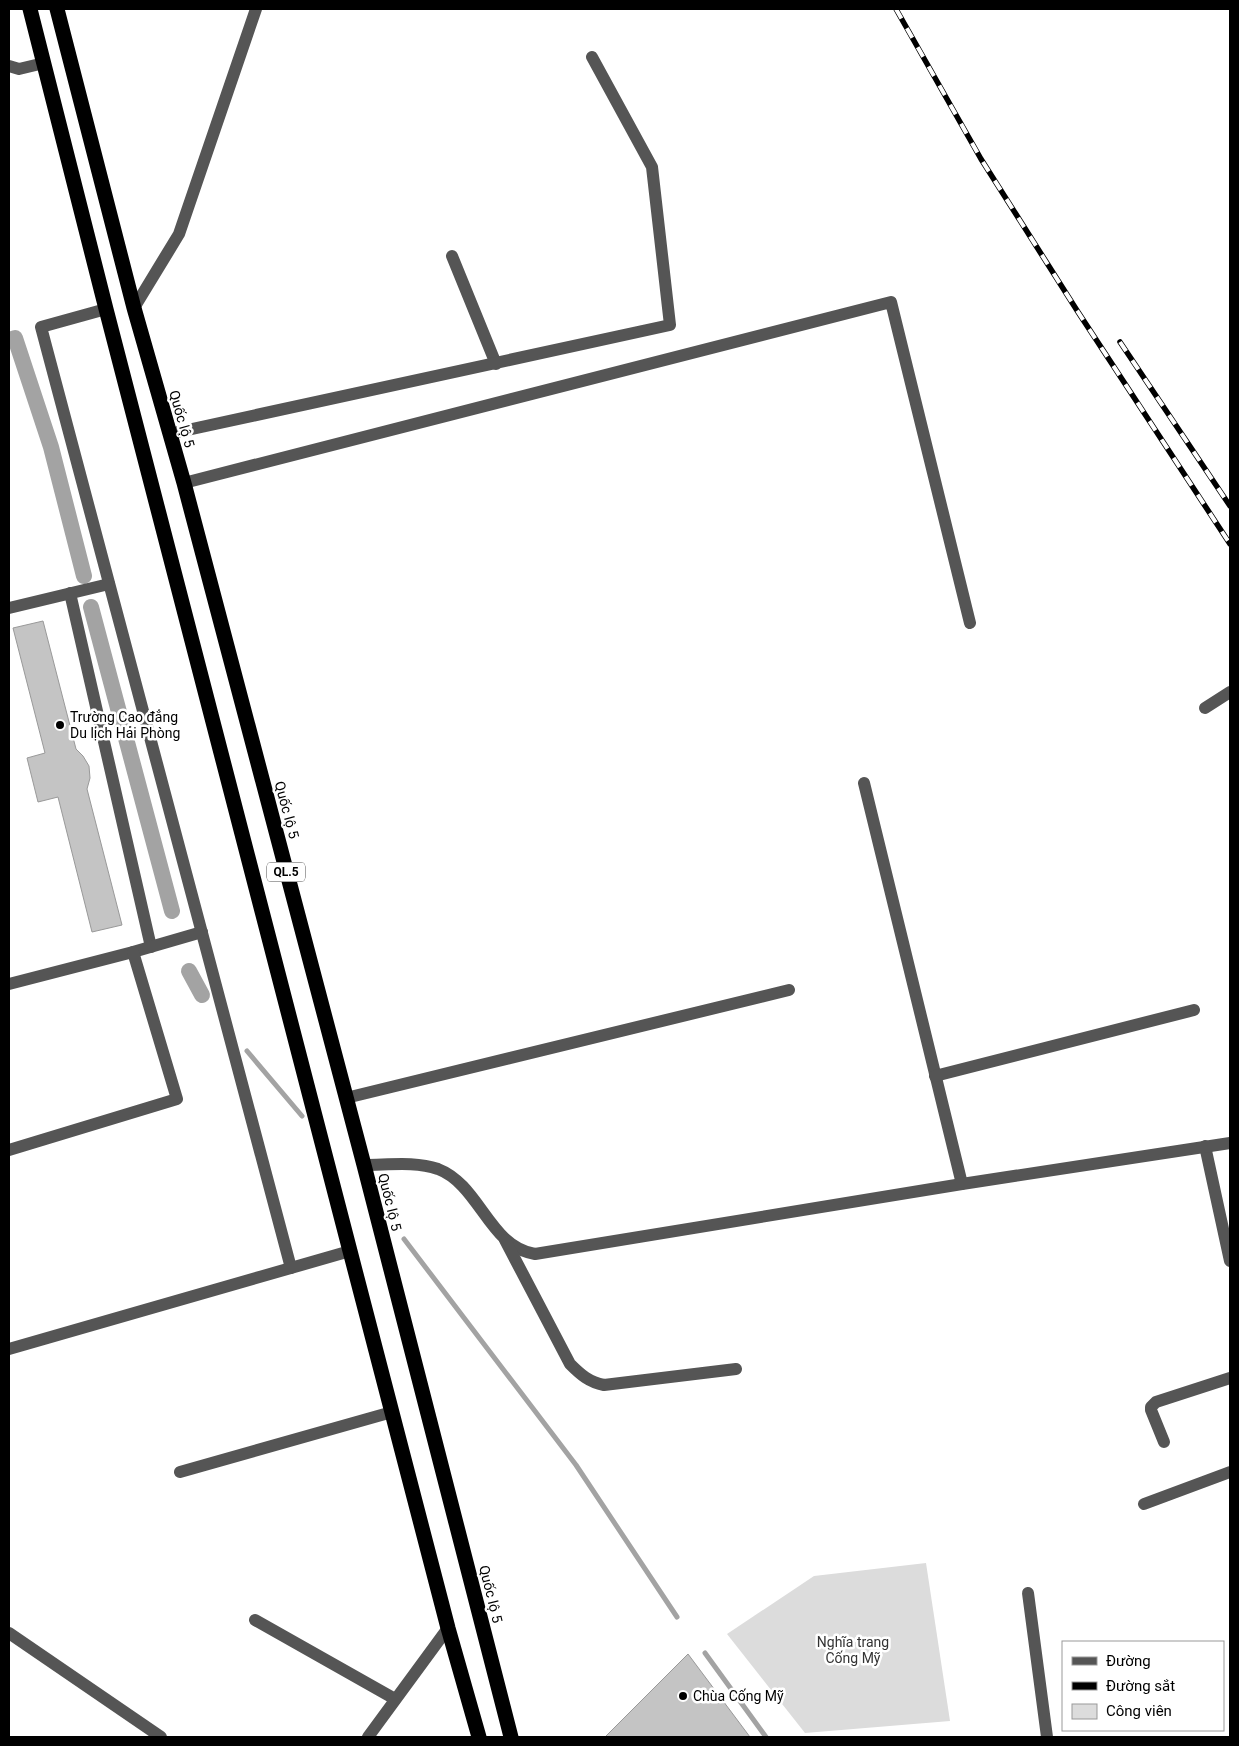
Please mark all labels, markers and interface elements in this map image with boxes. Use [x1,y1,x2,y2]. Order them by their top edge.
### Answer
street label: Quốc lộ 5 [166,388,198,450]
place label: Trường Cao đẳng Du lịch Hải Phòng [70,709,180,741]
marker: Trường Cao đẳng Du lịch Hải Phòng [54,719,66,731]
street label: Quốc lộ 5 [272,779,302,841]
road number: QL.5 [267,862,305,882]
street label: Quốc lộ 5 [375,1172,405,1233]
street label: Quốc lộ 5 [476,1564,506,1625]
park label: Nghĩa trang Cống Mỹ [817,1634,889,1666]
legend [1062,1641,1224,1731]
text: Đường [1106,1652,1151,1670]
text: Đường sắt [1106,1677,1175,1695]
place label: Chùa Cống Mỹ [693,1688,784,1704]
marker: Chùa Cống Mỹ [677,1690,689,1702]
text: Công viên [1106,1702,1172,1720]

